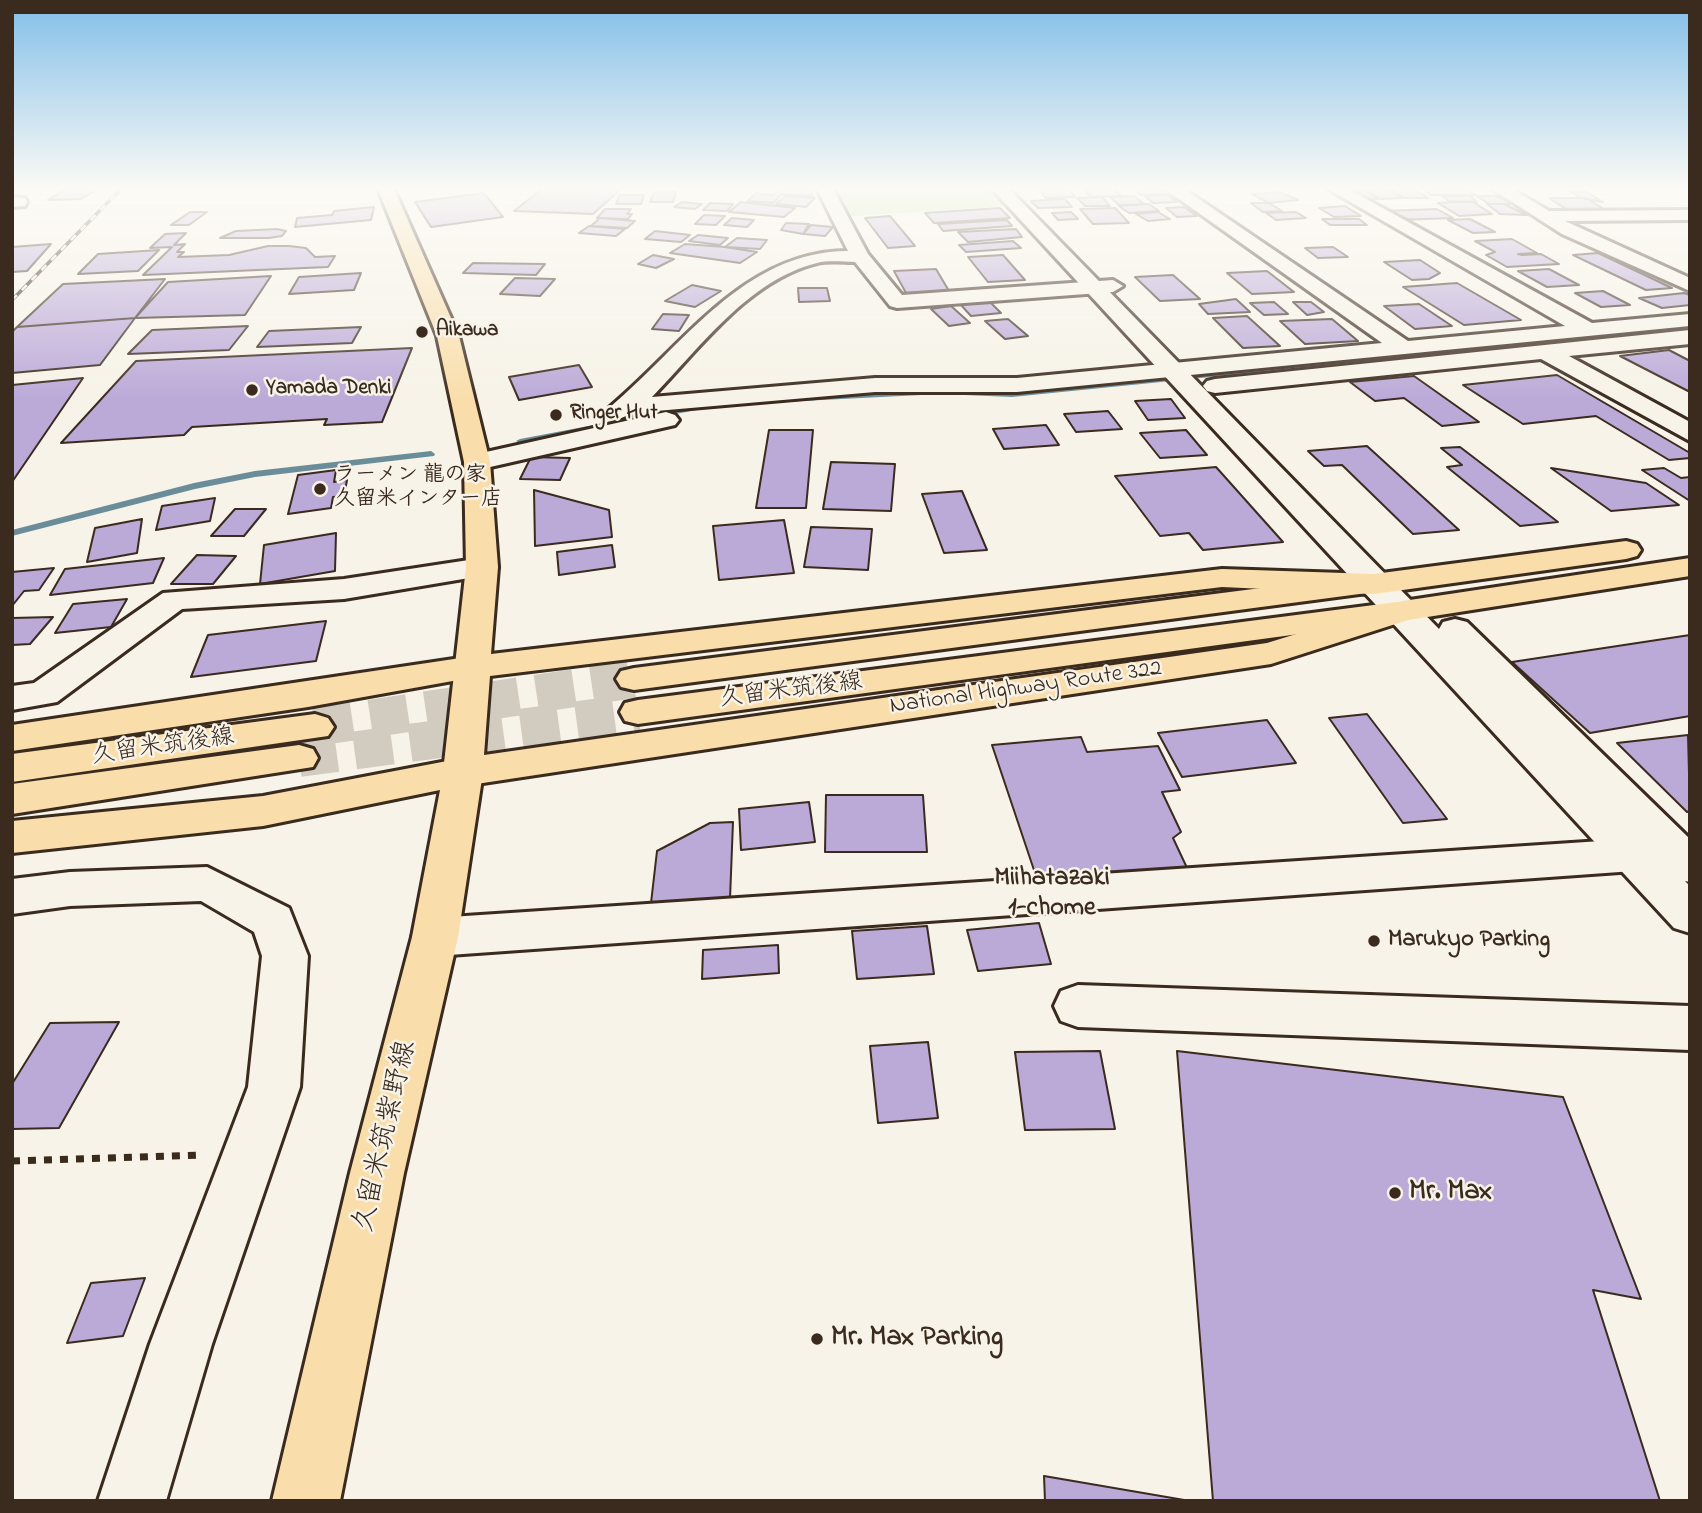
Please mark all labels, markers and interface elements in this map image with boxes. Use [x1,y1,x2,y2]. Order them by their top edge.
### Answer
place label: Aikawa [436,319,498,345]
marker: Aikawa [414,324,430,340]
place label: Yamada Denki [266,377,391,403]
marker: Yamada Denki [244,382,260,398]
place label: Ringer Hut [570,402,658,428]
marker: Ringer Hut [548,407,564,423]
place label: ラーメン 龍の家 久留米インター店 [334,464,502,514]
marker: ラーメン 龍の家 久留米インター店 [312,481,328,497]
street label: National Highway Route 322 [888,656,1164,722]
street label: 久留米筑後線 [718,669,864,715]
street label: 久留米筑後線 [90,724,236,772]
district label: Miihatazaki 1-chome [994,864,1110,926]
place label: Marukyo Parking [1388,927,1550,955]
marker: Marukyo Parking [1366,933,1382,949]
street label: 久留米筑紫野線 [349,1038,425,1236]
place label: Mr. Max [1409,1176,1492,1210]
marker: Mr. Max [1387,1185,1403,1201]
place label: Mr. Max Parking [831,1322,1003,1356]
marker: Mr. Max Parking [809,1331,825,1347]

